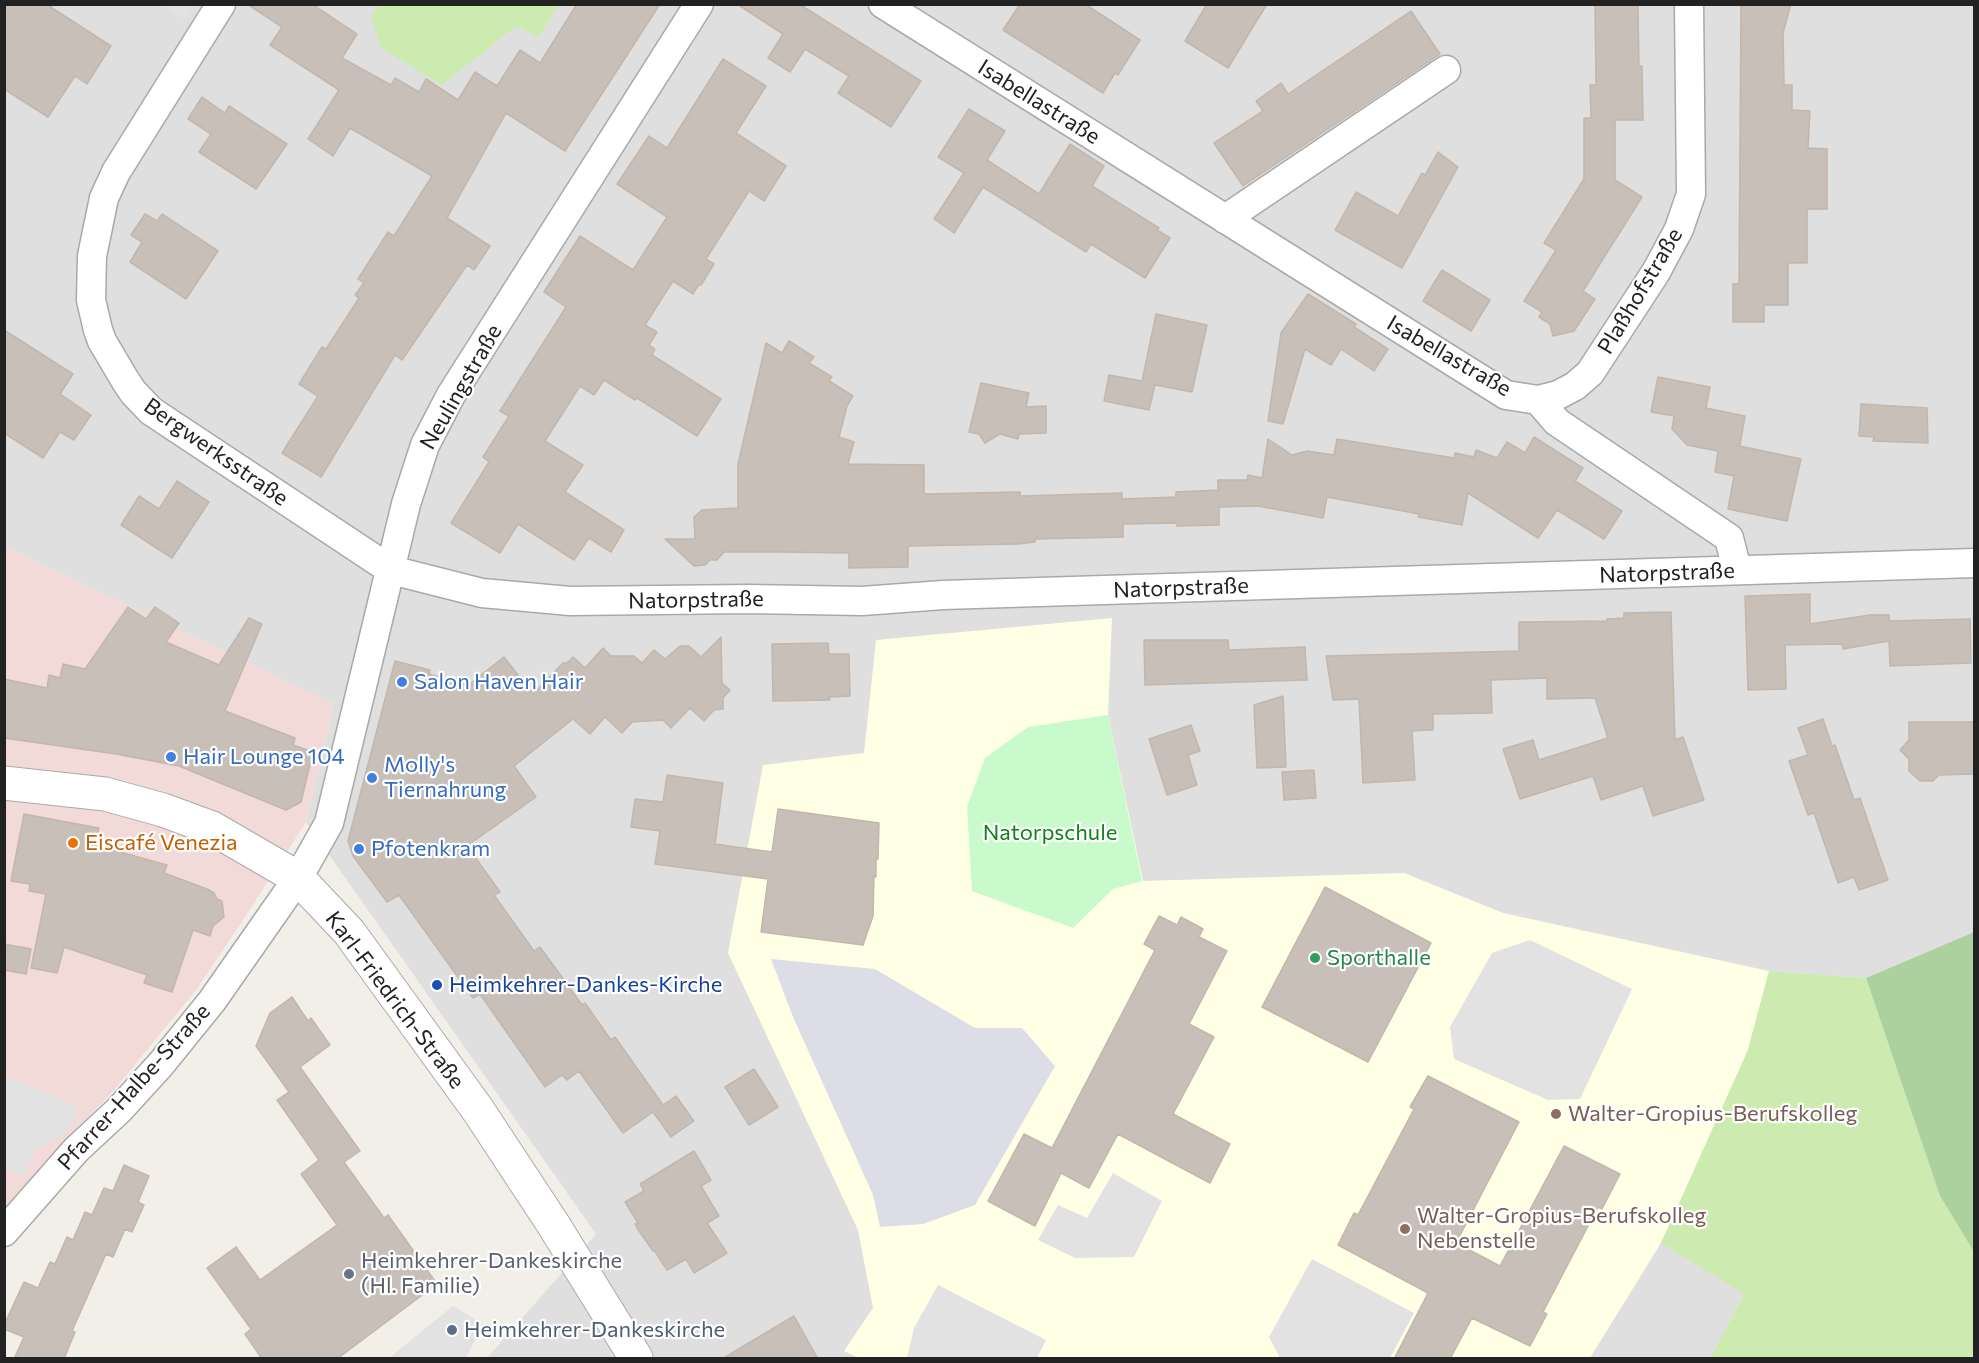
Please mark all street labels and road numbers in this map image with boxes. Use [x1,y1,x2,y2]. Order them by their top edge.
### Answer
street label: Isabellastraße [973,54,1105,150]
street label: Plaßhofstraße [1592,223,1688,359]
street label: Isabellastraße [1382,310,1516,402]
street label: Neulingstraße [415,320,507,454]
street label: Bergwerksstraße [139,392,293,512]
street label: Natorpstraße [1599,557,1735,589]
street label: Natorpstraße [1113,572,1249,604]
street label: Natorpstraße [628,586,764,614]
street label: Karl-Friedrich-Straße [320,906,470,1094]
street label: Pfarrer-Halbe-Straße [52,998,216,1176]

